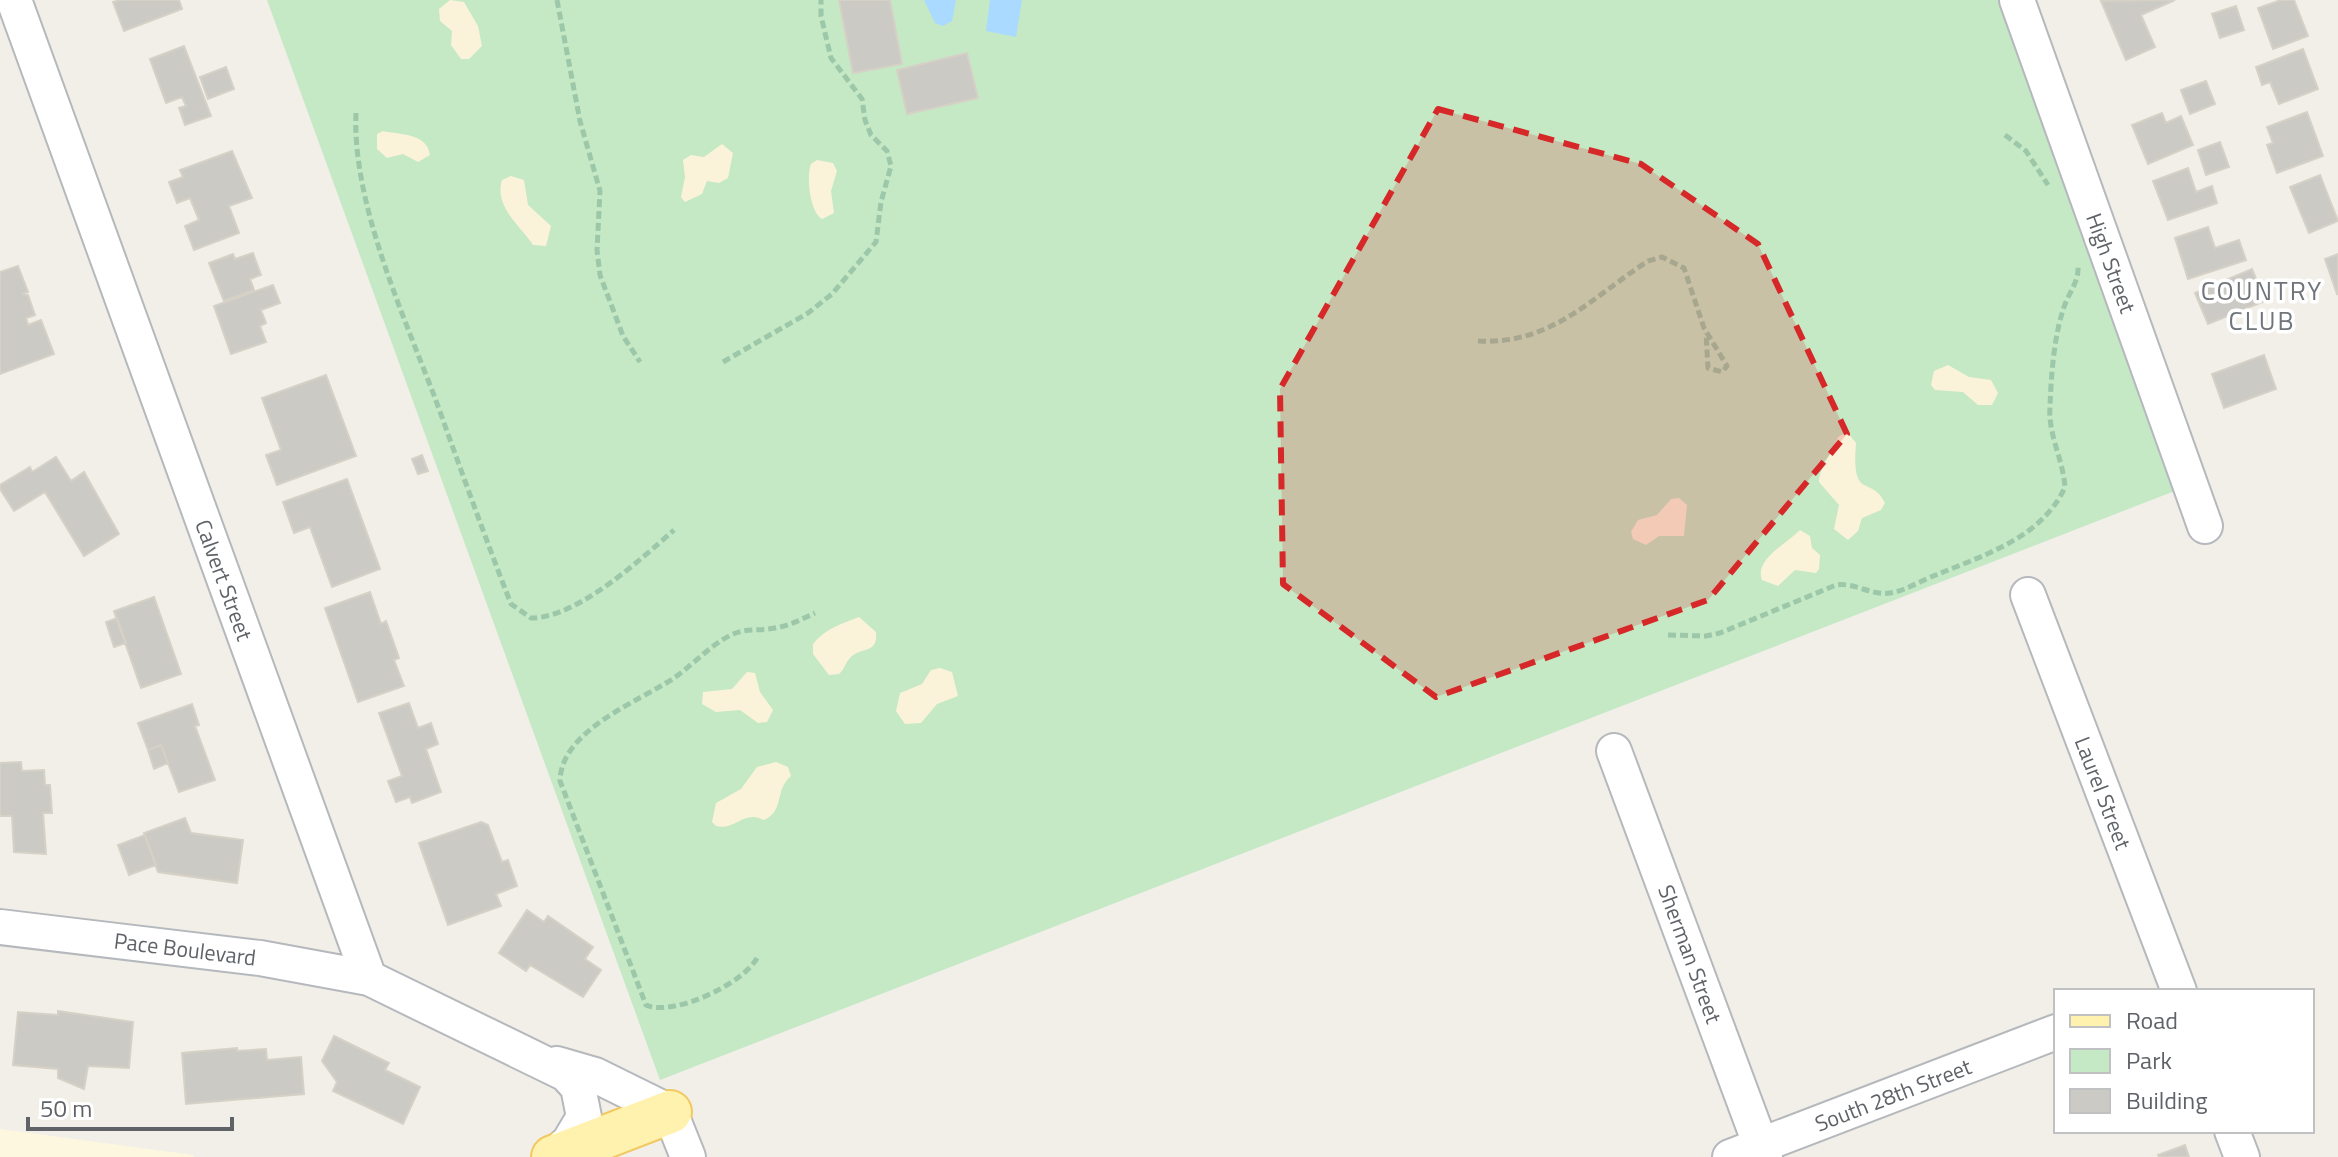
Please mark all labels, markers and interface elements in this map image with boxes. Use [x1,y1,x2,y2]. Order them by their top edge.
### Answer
street label: High Street [2077,208,2145,318]
district label: COUNTRY CLUB [2201,271,2323,340]
street label: Calvert Street [186,515,262,645]
street label: Laurel Street [2066,732,2140,855]
street label: Sherman Street [1649,880,1731,1028]
street label: Pace Boulevard [112,923,258,975]
legend [2054,989,2314,1133]
text: Road [2126,1002,2178,1038]
text: Park [2126,1042,2172,1078]
street label: South 28th Street [1810,1049,1977,1140]
scale bar [28,1081,232,1131]
text: Building [2126,1082,2208,1118]
text: 50 m [40,1090,92,1126]

